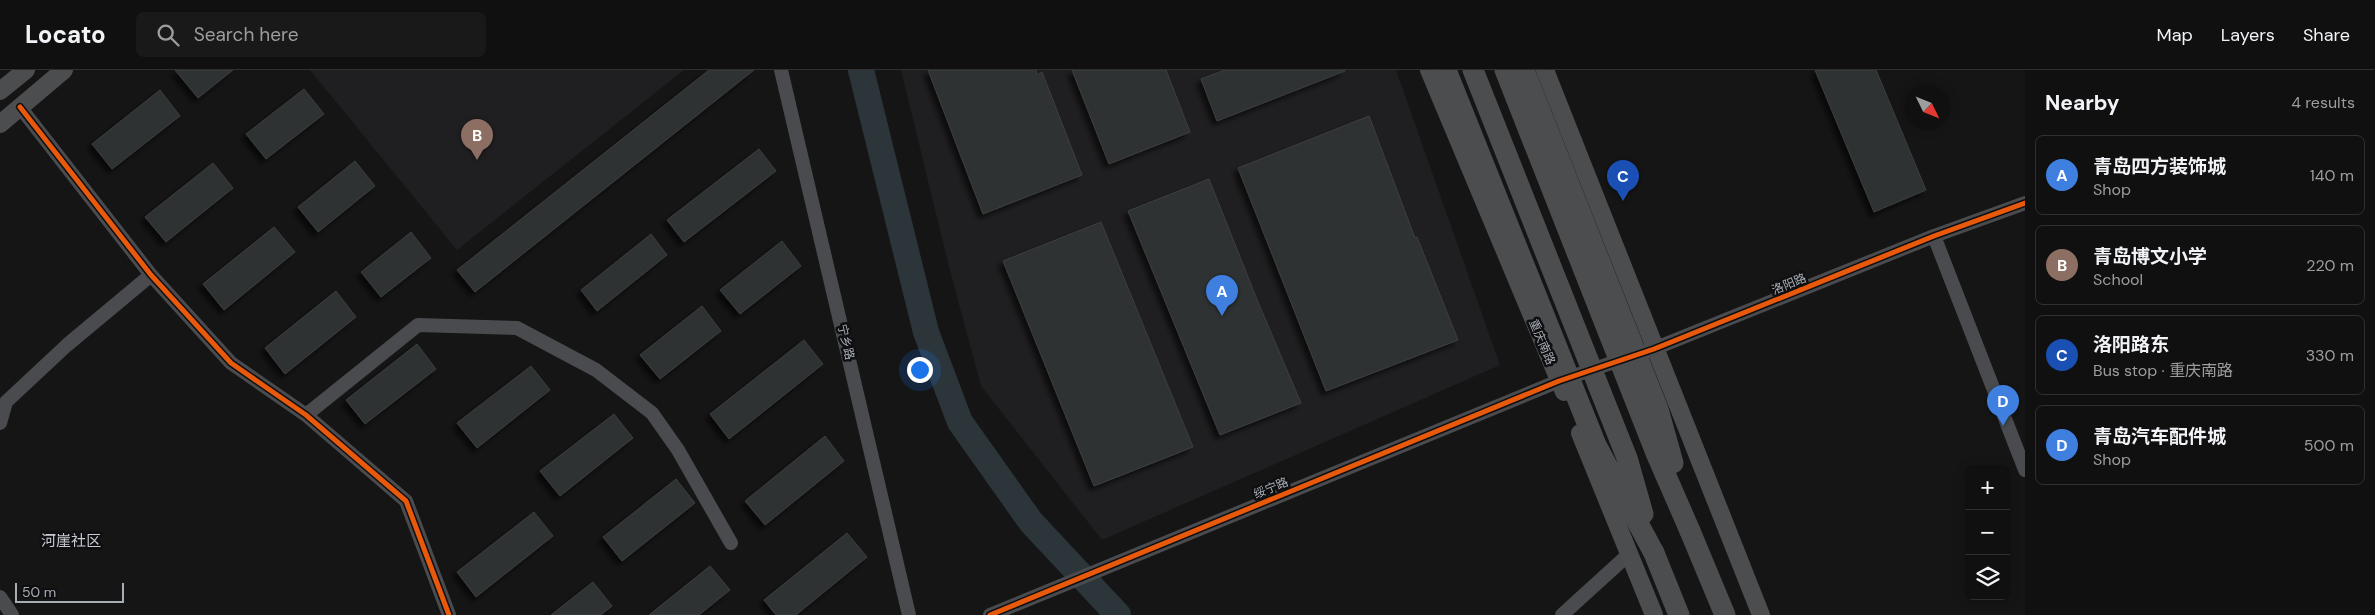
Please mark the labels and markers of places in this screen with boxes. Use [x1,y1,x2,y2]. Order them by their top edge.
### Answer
pin: B [461,119,493,160]
pin: C [1607,160,1639,201]
pin: A [1206,275,1238,316]
pin: D [1987,385,2019,426]

